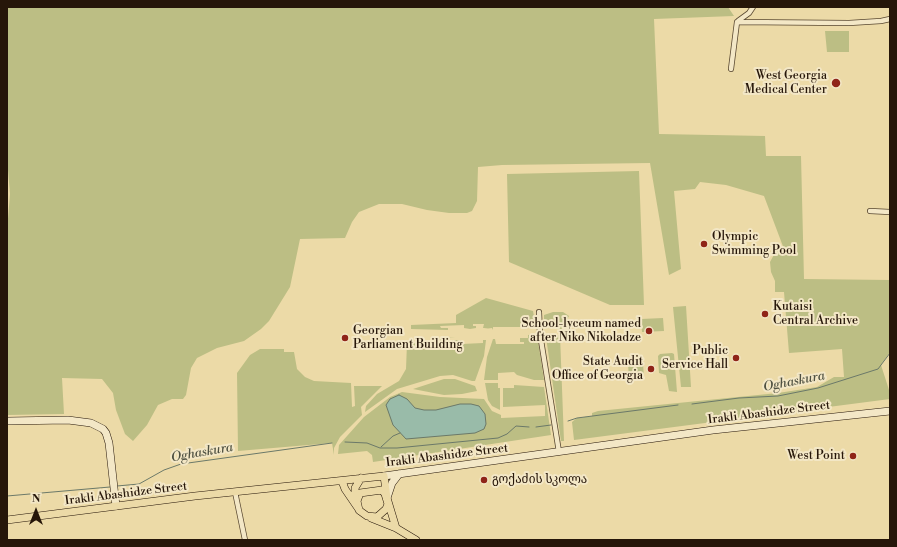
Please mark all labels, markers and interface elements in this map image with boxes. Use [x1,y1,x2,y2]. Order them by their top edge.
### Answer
place label: West Georgia Medical Center [745,69,827,97]
marker: West Georgia Medical Center [830,77,842,89]
place label: Olympic Swimming Pool [712,230,796,258]
marker: Olympic Swimming Pool [699,239,709,249]
place label: Kutaisi Central Archive [773,300,858,328]
marker: Kutaisi Central Archive [760,309,770,319]
place label: School-lyceum named after Niko Nikoladze [522,317,641,345]
place label: Georgian Parliament Building [353,324,463,352]
marker: School-lyceum named after Niko Nikoladze [644,326,654,336]
marker: Georgian Parliament Building [340,333,350,343]
place label: Public Service Hall [662,344,728,372]
marker: Public Service Hall [731,353,741,363]
place label: State Audit Office of Georgia [552,355,643,383]
marker: State Audit Office of Georgia [646,364,656,374]
water label: Oghaskura [762,368,826,396]
street label: Irakli Abashidze Street [707,398,831,428]
water label: Oghaskura [170,440,234,466]
street label: Irakli Abashidze Street [385,441,509,471]
place label: West Point [787,449,845,463]
marker: West Point [848,451,858,461]
place label: გოქაძის სკოლა [492,473,587,487]
marker: გოქაძის სკოლა [479,475,489,485]
street label: Irakli Abashidze Street [64,479,188,509]
north arrow [16,491,56,531]
text: N [32,492,40,506]

